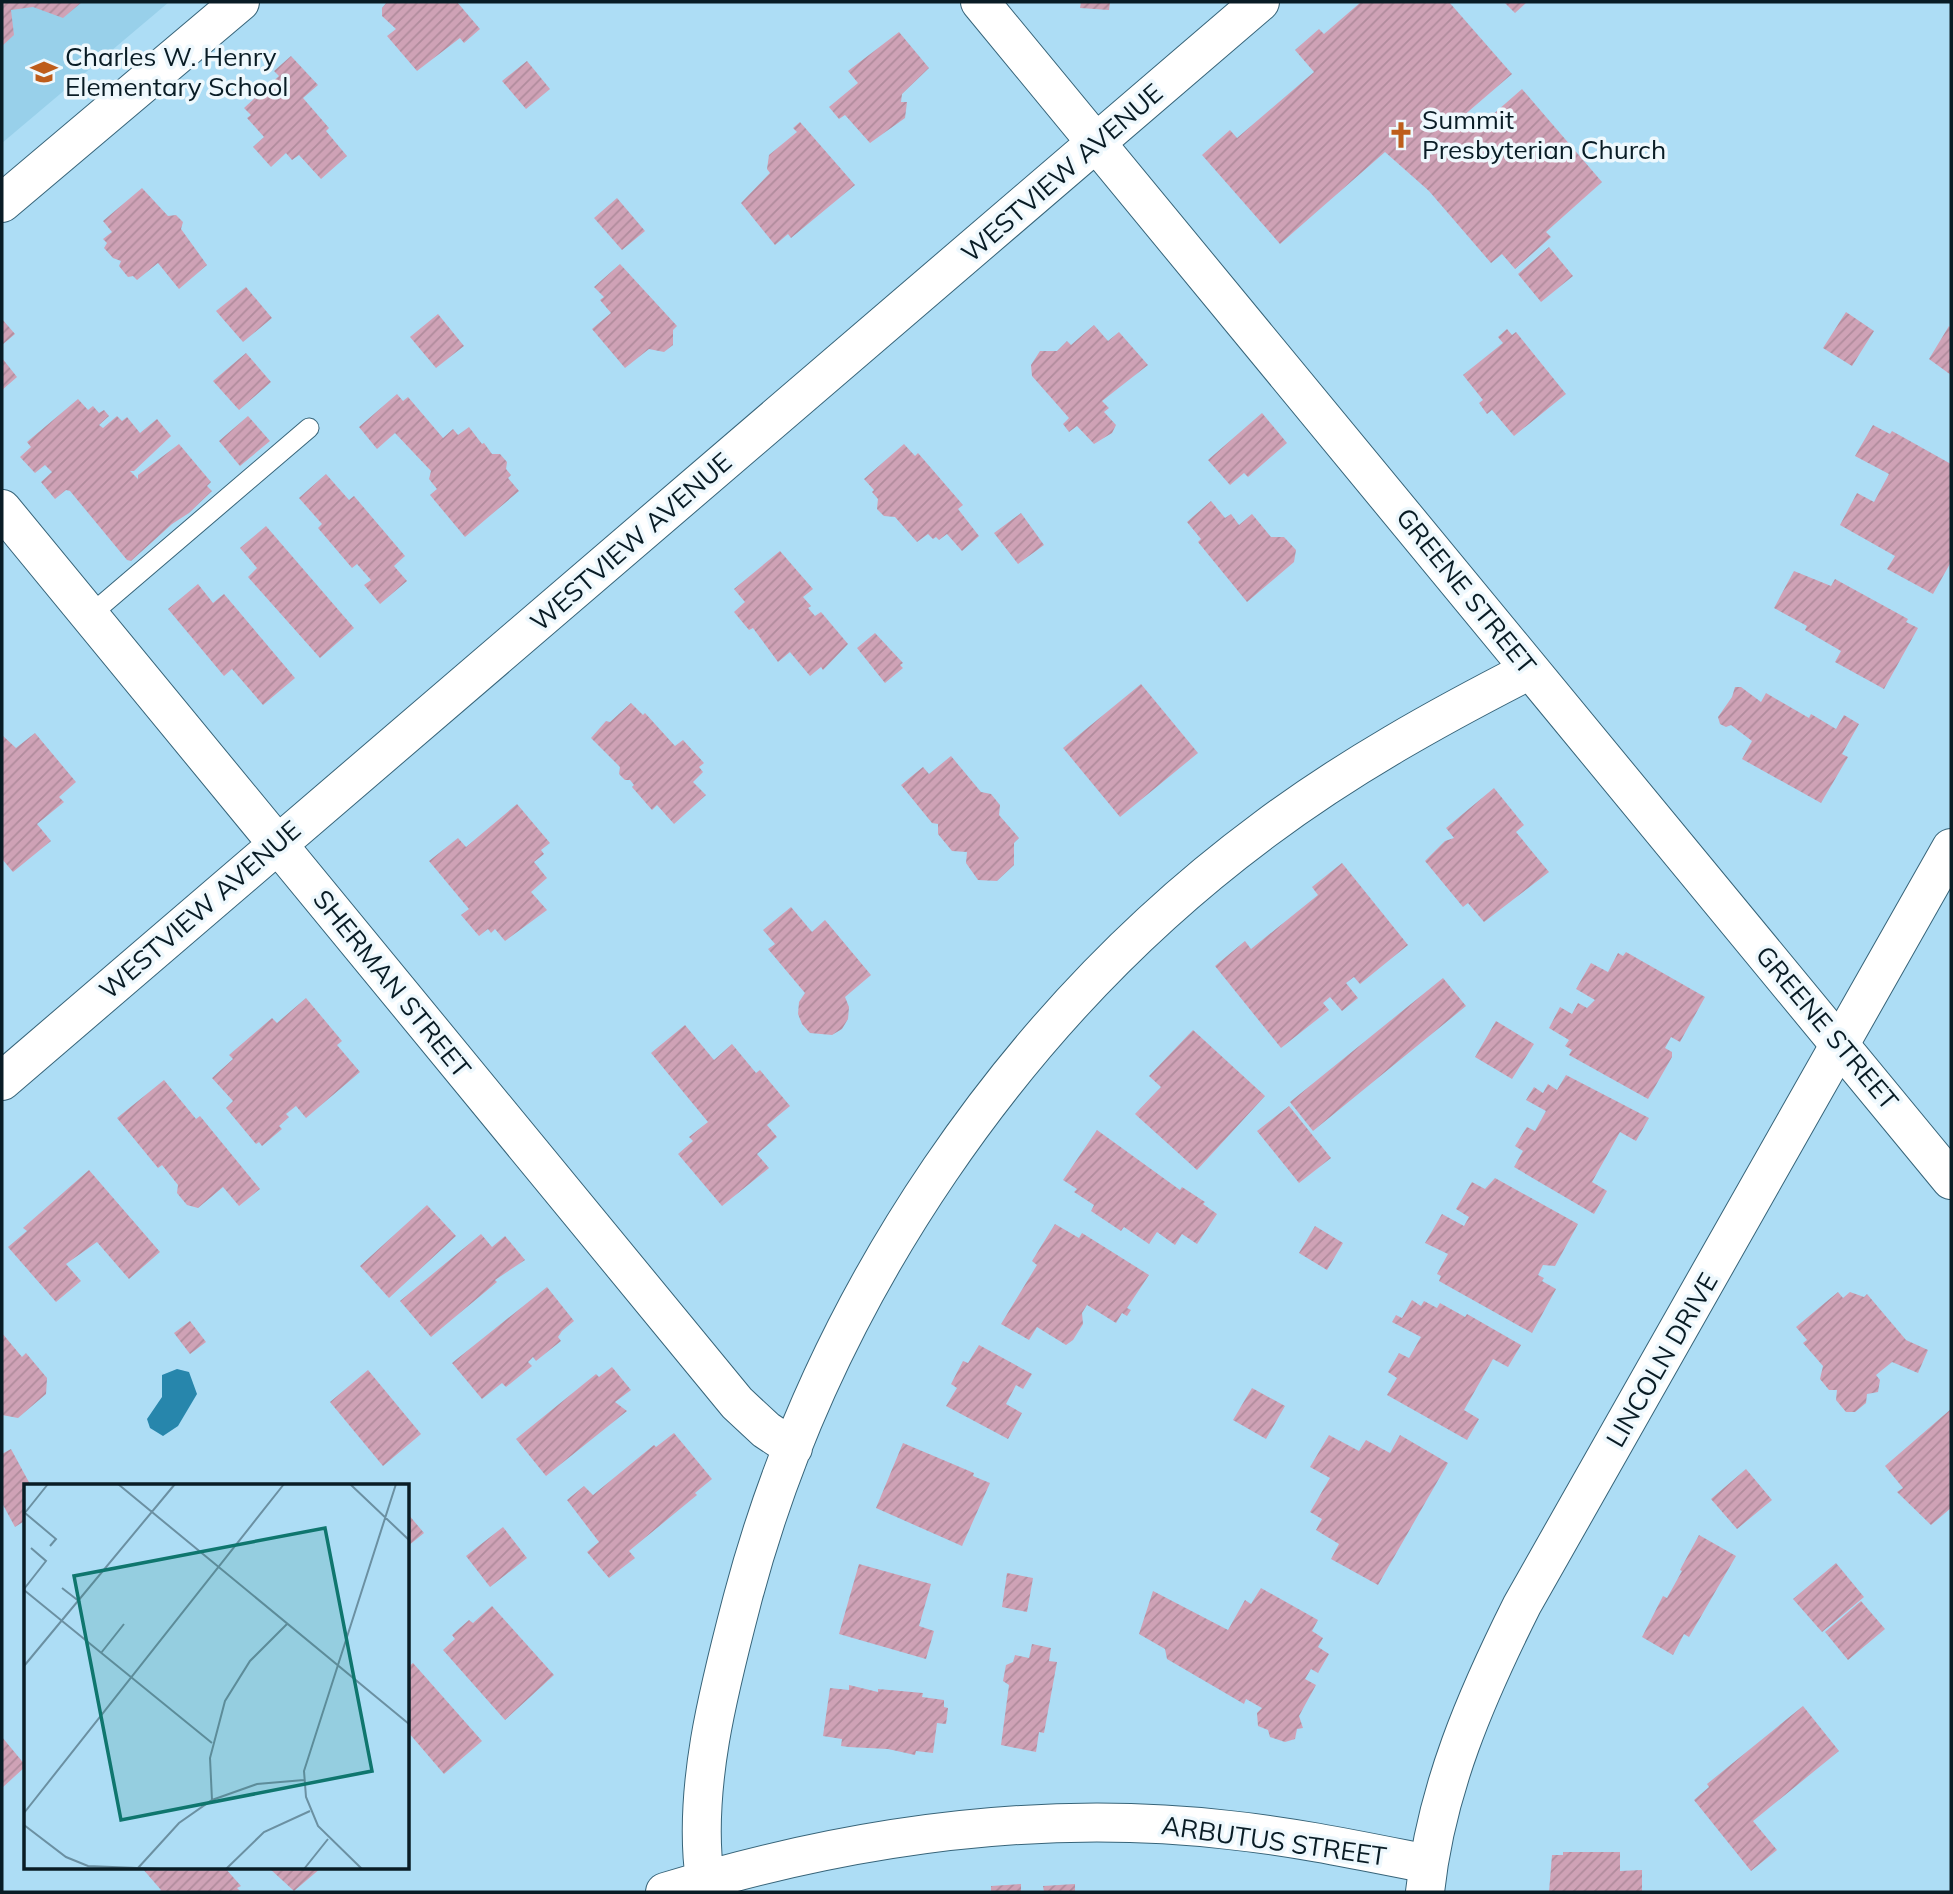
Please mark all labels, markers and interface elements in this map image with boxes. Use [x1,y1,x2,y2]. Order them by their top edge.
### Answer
place label: Charles W. Henry Elementary School [65,40,289,103]
school or university icon: Charles W. Henry Elementary School [29,57,59,87]
street label: WESTVIEW AVENUE [954,76,1169,269]
place label: Summit Presbyterian Church [1422,103,1666,166]
church icon: Summit Presbyterian Church [1386,120,1416,150]
street label: WESTVIEW AVENUE [523,445,738,638]
street label: GREENE STREET [1389,501,1544,681]
street label: WESTVIEW AVENUE [92,813,307,1006]
street label: SHERMAN STREET [306,883,479,1085]
street label: GREENE STREET [1749,939,1906,1117]
street label: LINCOLN DRIVE [1598,1267,1725,1453]
inset map [24,1484,410,1870]
street label: ARBUTUS STREET [1159,1808,1389,1873]

